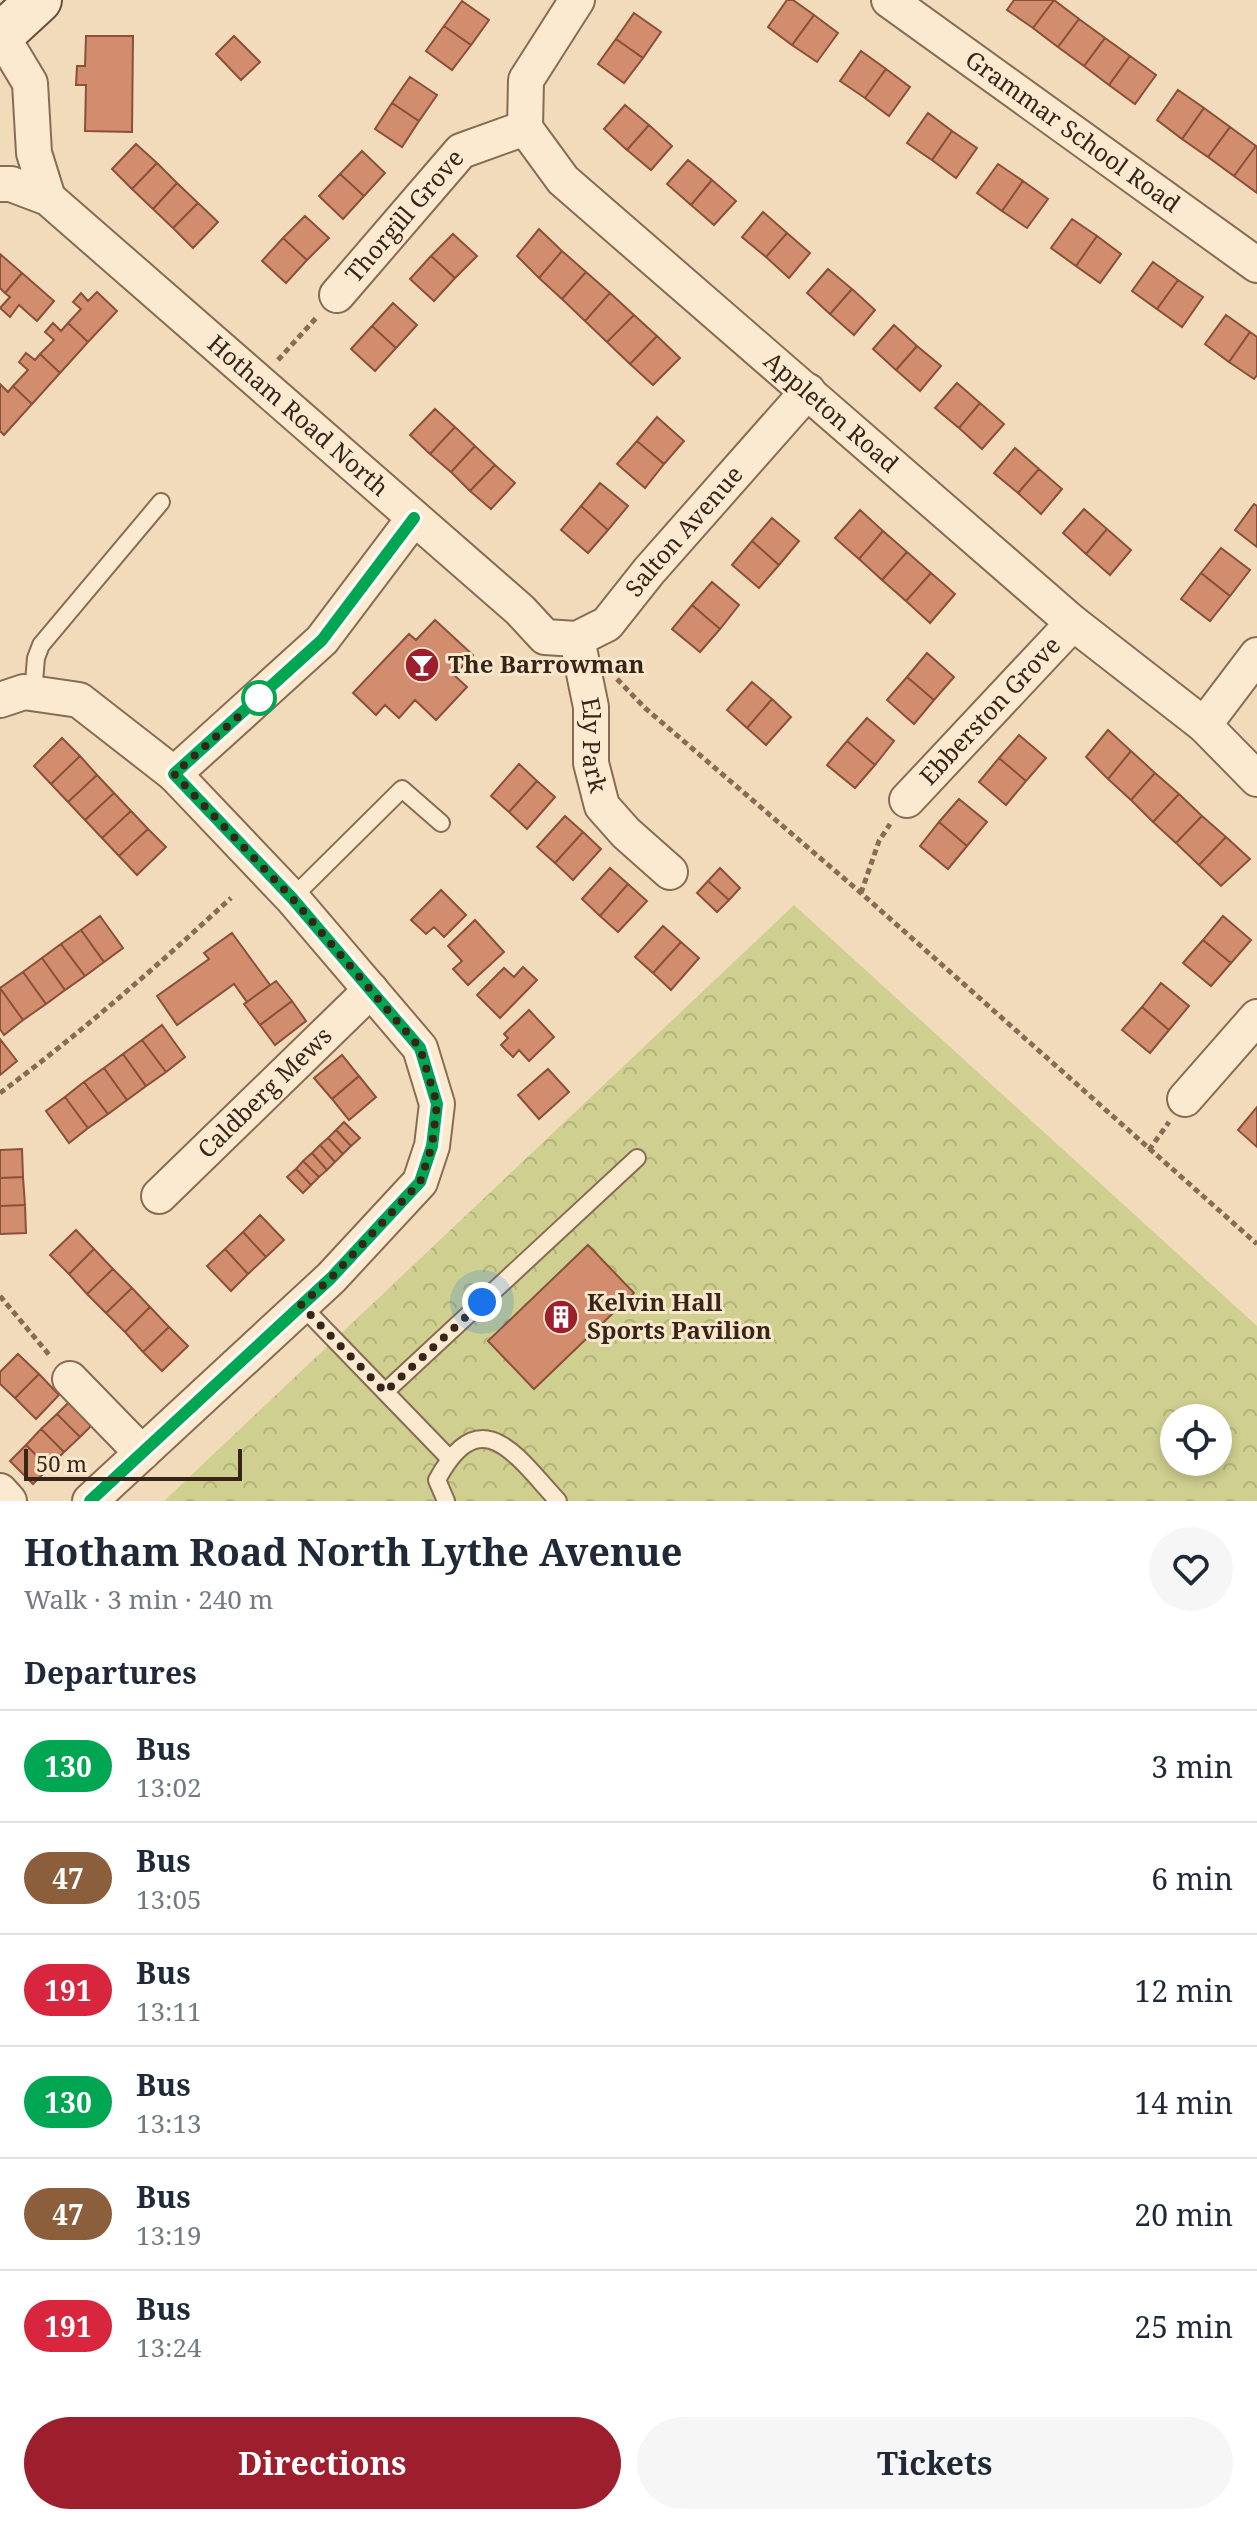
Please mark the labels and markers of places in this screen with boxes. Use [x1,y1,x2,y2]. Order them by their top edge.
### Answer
bar icon: The Barrowman [403,646,441,684]
place label: The Barrowman [448,647,645,680]
unlabelled marker [242,681,276,715]
place label: Kelvin Hall Sports Pavilion [587,1285,772,1346]
building icon: Kelvin Hall Sports Pavilion [542,1298,580,1336]

